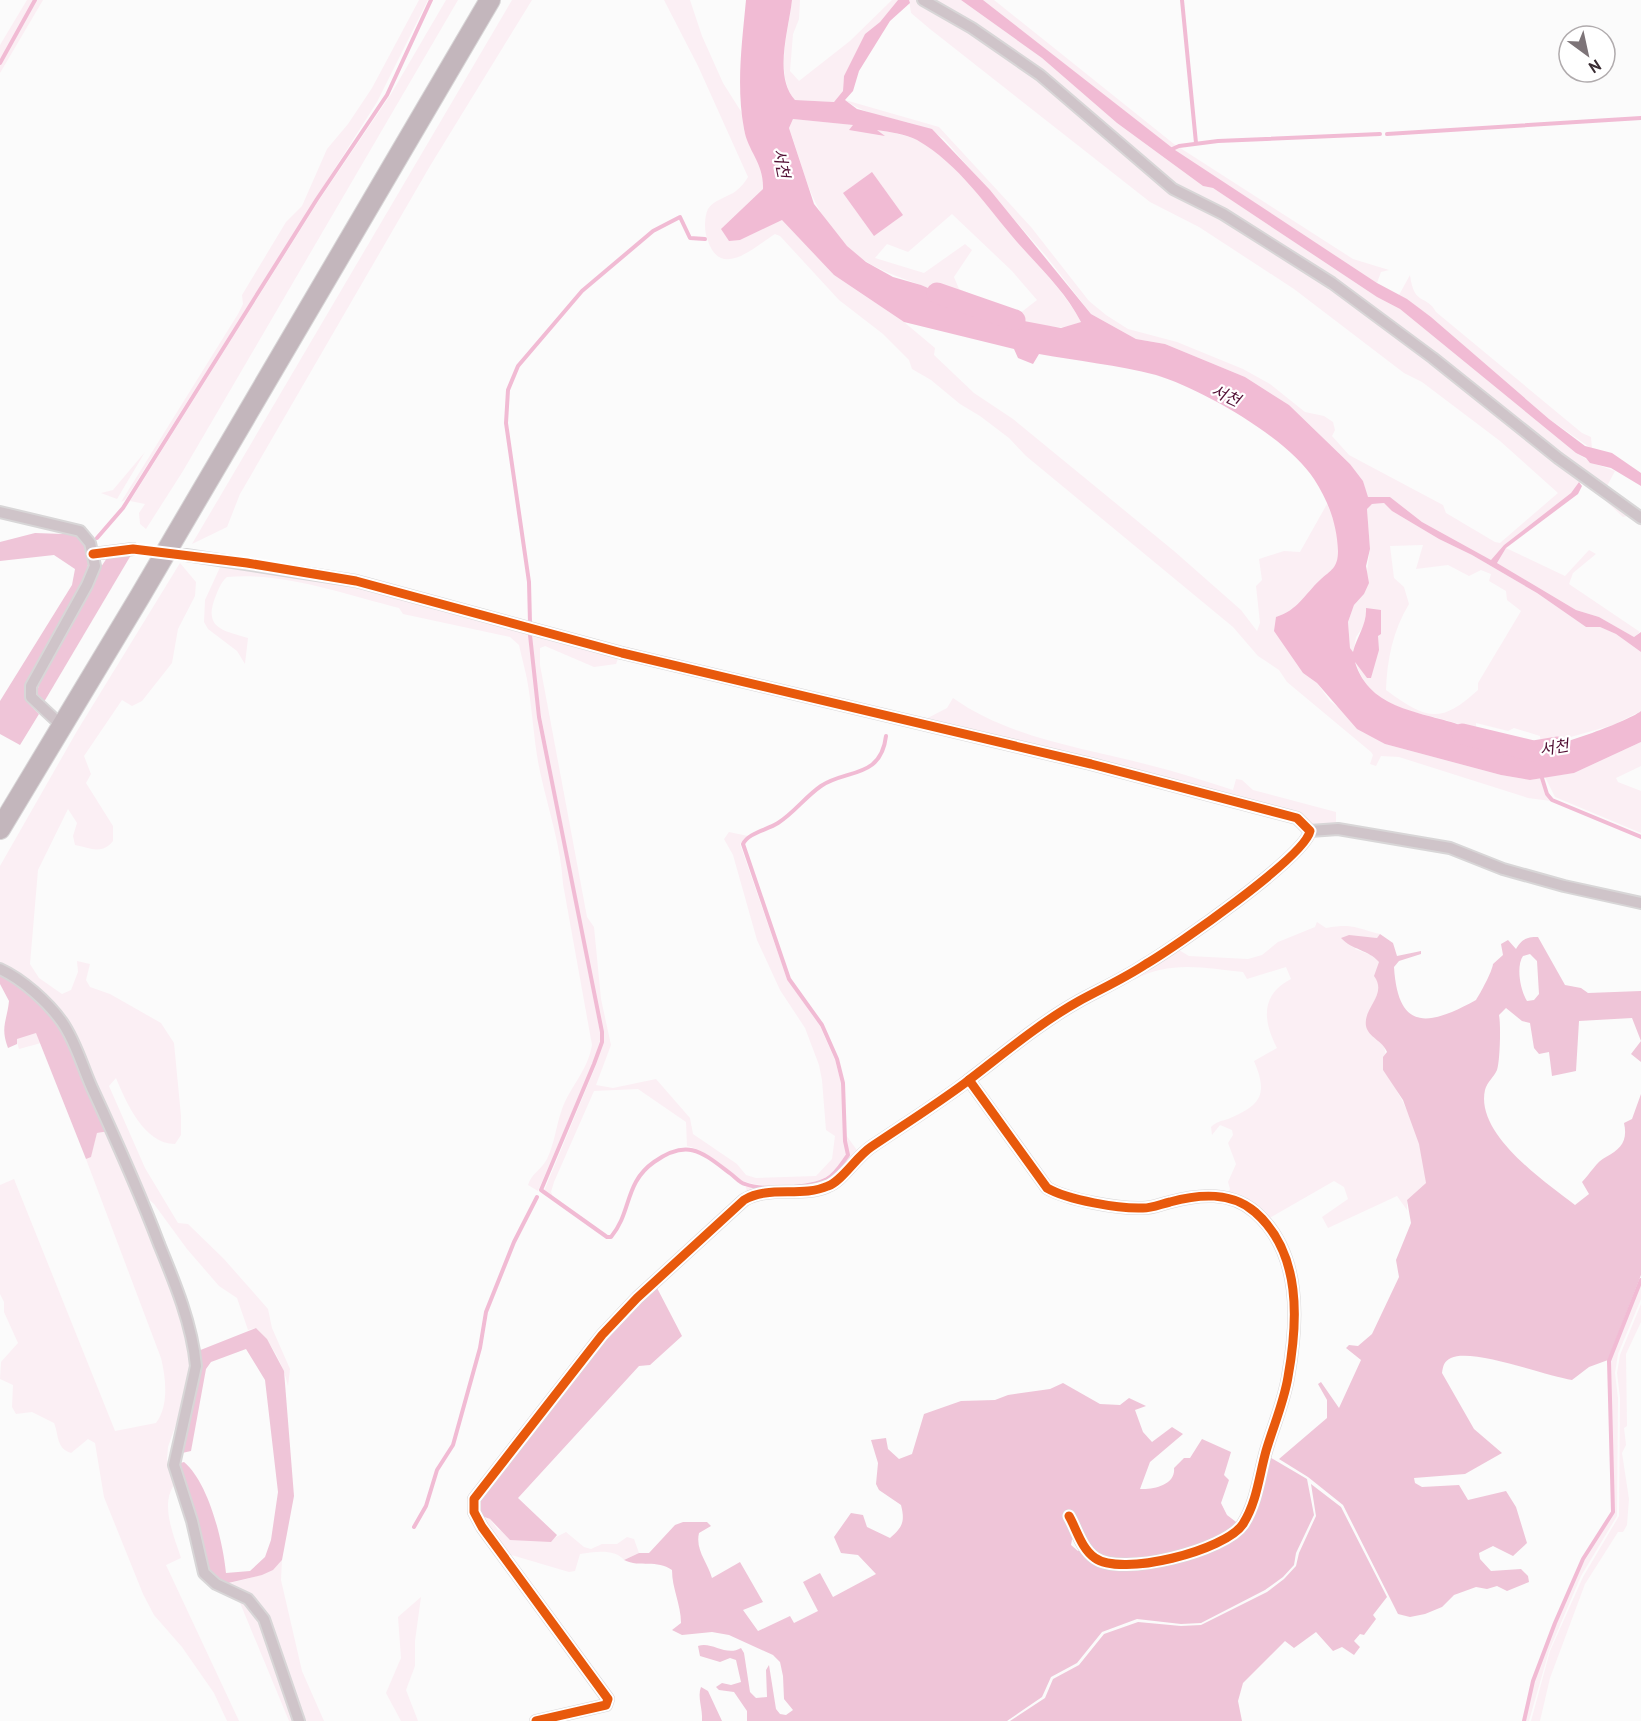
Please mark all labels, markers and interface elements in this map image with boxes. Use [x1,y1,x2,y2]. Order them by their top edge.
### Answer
north arrow [1557,24,1617,84]
text: N [1585,55,1605,78]
water label: 서천 [769,147,795,182]
water label: 서천 [1208,380,1246,411]
water label: 서천 [1538,734,1572,759]

